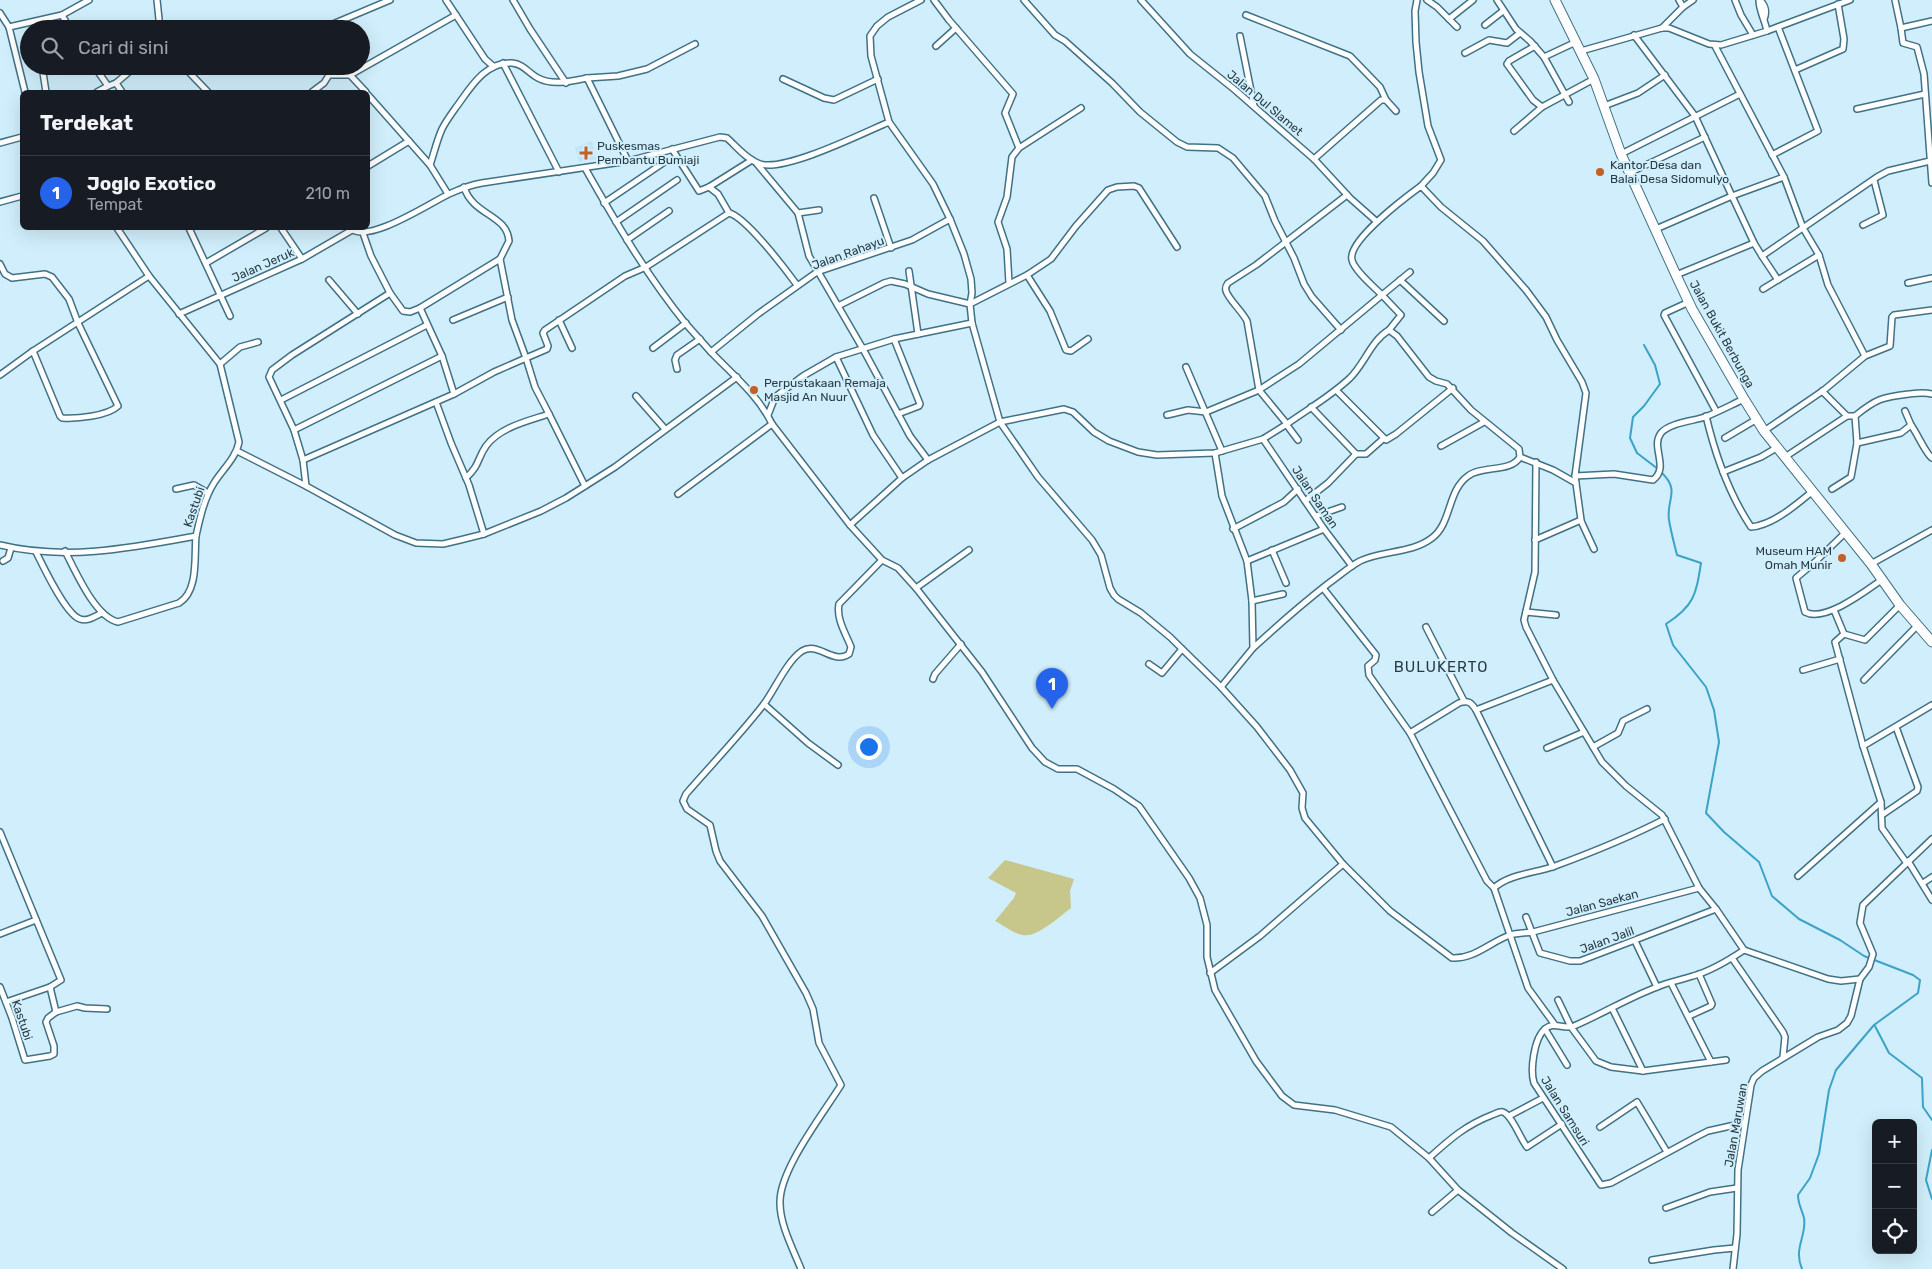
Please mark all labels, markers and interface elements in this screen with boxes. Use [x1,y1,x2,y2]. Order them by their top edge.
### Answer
search box [20,20,370,75]
icon: search [38,34,66,62]
text: Cari di sini [78,36,169,59]
street label: Jalan Dul Slamet [1224,67,1306,139]
text: Terdekat [40,110,133,135]
place label: Puskesmas Pembantu Bumiaji [597,139,699,167]
marker: Puskesmas Pembantu Bumiaji [579,146,593,160]
place label: Kantor Desa dan Balai Desa Sidomulyo [1610,158,1729,186]
marker: Kantor Desa dan Balai Desa Sidomulyo [1594,166,1606,178]
text: Joglo Exotico [87,172,216,195]
text: 1 [52,184,60,203]
text: 210 m [305,184,350,203]
text: Tempat [87,195,142,214]
street label: Jalan Rahayu [810,233,886,273]
street label: Jalan Jeruk [230,245,297,285]
street label: Jalan Bukit Berbunga [1687,278,1757,390]
place label: Perpustakaan Remaja Masjid An Nuur [764,376,886,404]
marker: Perpustakaan Remaja Masjid An Nuur [748,384,760,396]
street label: Jalan Saman [1289,463,1341,531]
street label: Kastubi [181,485,207,529]
place label: Museum HAM Omah Munir [1755,544,1832,572]
marker: Museum HAM Omah Munir [1836,552,1848,564]
district label: BULUKERTO [1394,658,1488,676]
pin: 1 [1036,668,1068,709]
your location [856,734,882,760]
street label: Jalan Saekan [1564,887,1640,919]
street label: Jalan Jalil [1578,924,1636,956]
street label: Kastubi [9,998,35,1042]
street label: Jalan Samsuri [1538,1074,1592,1149]
street label: Jalan Maruwan [1722,1082,1750,1168]
map controls [1872,1119,1917,1254]
button: + [1872,1119,1917,1164]
button: − [1872,1164,1917,1209]
button: locate [1872,1209,1917,1254]

